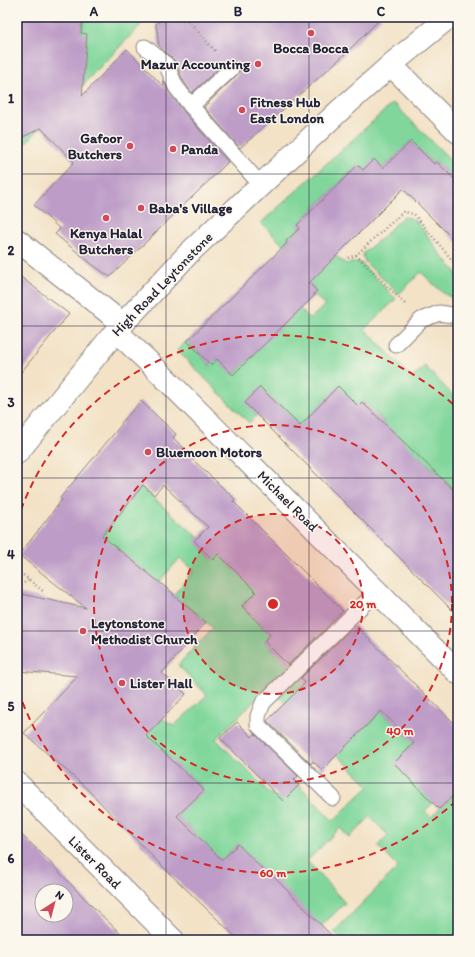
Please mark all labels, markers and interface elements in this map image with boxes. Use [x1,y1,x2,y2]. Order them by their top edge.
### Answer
text: A [89,4,99,19]
text: B [234,4,243,19]
text: C [377,4,386,19]
marker: Bocca Bocca [306,28,316,38]
place label: Bocca Bocca [273,40,349,57]
place label: Mazur Accounting [141,56,251,73]
marker: Mazur Accounting [253,59,263,69]
text: 1 [8,91,14,106]
place label: Fitness Hub East London [250,94,325,127]
marker: Fitness Hub East London [237,105,247,115]
place label: Gafoor Butchers [68,130,123,163]
marker: Gafoor Butchers [125,141,135,151]
place label: Panda [181,141,218,158]
marker: Panda [168,144,178,154]
place label: Baba's Village [149,200,233,217]
marker: Baba's Village [136,203,146,213]
marker: Kenya Halal Butchers [101,213,111,223]
place label: Kenya Halal Butchers [70,225,143,258]
street label: High Road Leytonstone [108,228,217,340]
text: 2 [8,243,15,258]
text: 3 [7,395,15,410]
place label: Bluemoon Motors [156,444,262,461]
marker: Bluemoon Motors [143,447,153,457]
street label: Michael Road [254,467,322,536]
text: 4 [7,547,15,562]
centre of rings [266,597,280,611]
text: 20 m [350,597,377,611]
place label: Leytonstone Methodist Church [91,615,198,648]
marker: Leytonstone Methodist Church [78,626,88,636]
place label: Lister Hall [130,675,193,692]
marker: Lister Hall [117,678,127,688]
text: 5 [8,699,15,714]
text: 40 m [386,724,415,738]
street label: Lister Road [65,832,125,893]
text: 6 [8,851,15,866]
text: 60 m [260,866,287,880]
north arrow [34,883,74,923]
text: N [53,888,66,903]

